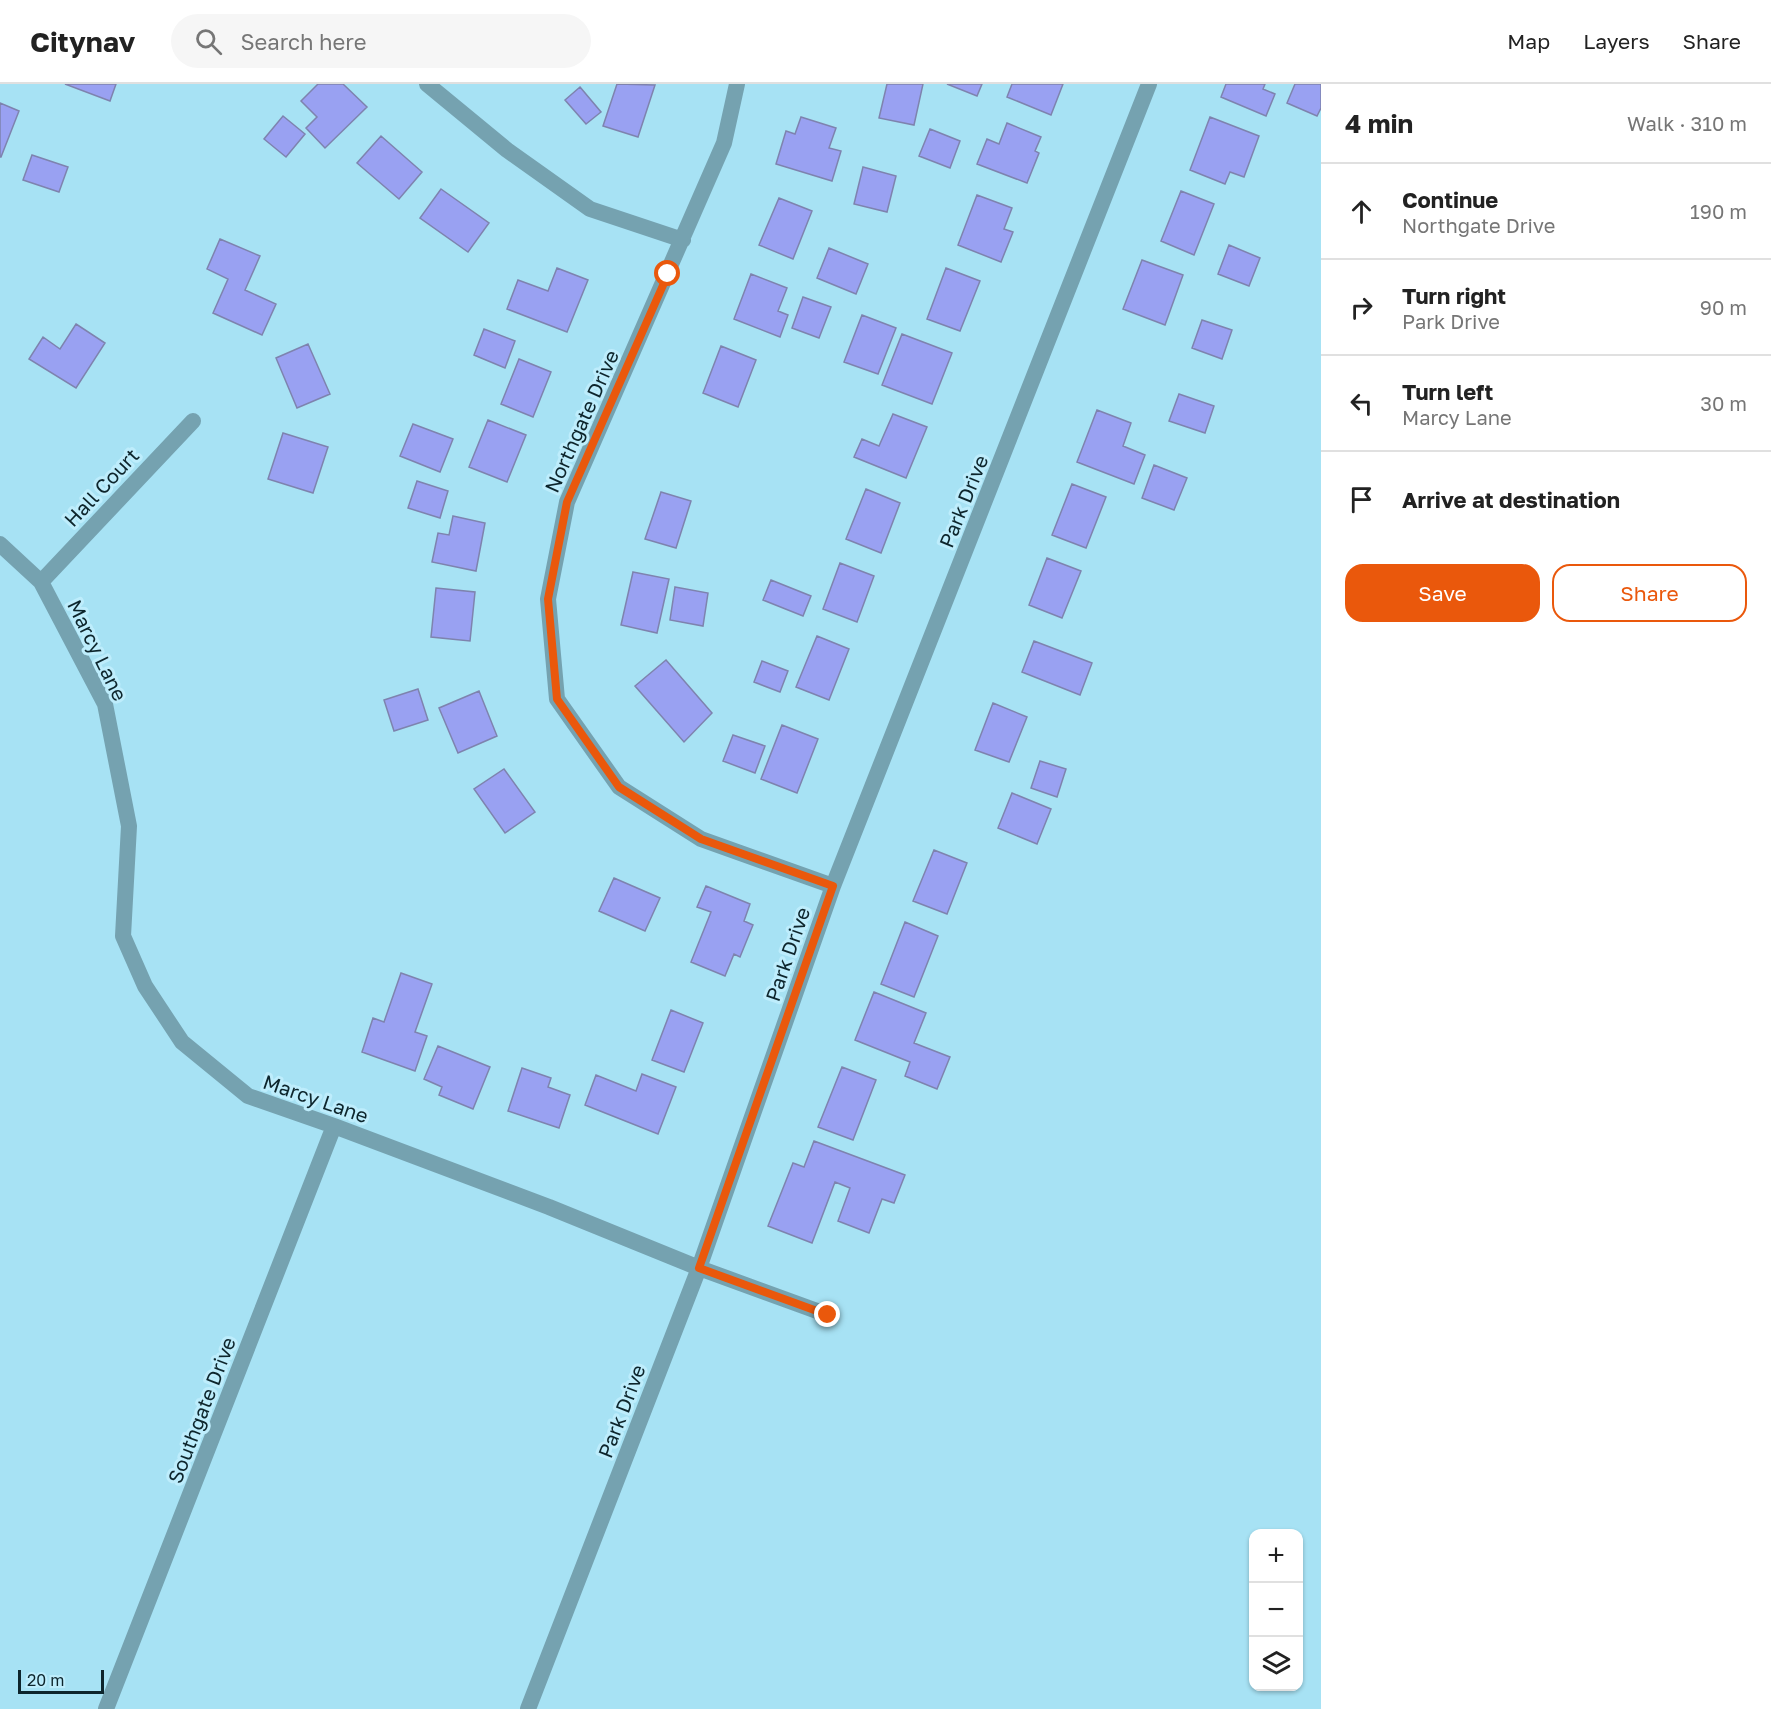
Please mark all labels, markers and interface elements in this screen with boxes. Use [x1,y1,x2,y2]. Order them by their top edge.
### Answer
search box [171,14,591,68]
text: Citynav [30,25,135,58]
icon: search [192,25,225,58]
text: Search here [240,28,366,55]
text: Map [1507,28,1550,54]
text: Layers [1583,28,1650,54]
text: Share [1683,28,1741,54]
text: 4 min [1345,108,1413,139]
text: Walk · 310 m [1627,111,1747,135]
text: Continue [1402,186,1498,213]
icon: ahead [1345,195,1378,228]
text: 190 m [1690,199,1747,223]
text: Northgate Drive [1402,213,1555,237]
route start [654,260,680,286]
text: Turn right [1402,282,1506,309]
icon: right [1345,291,1378,324]
text: 90 m [1700,295,1747,319]
text: Park Drive [1402,309,1500,333]
street label: Northgate Drive [539,346,623,496]
text: Turn left [1402,378,1493,405]
icon: left [1345,387,1378,420]
text: 30 m [1700,391,1747,415]
text: Marcy Lane [1402,405,1512,429]
street label: Hall Court [59,443,143,531]
street label: Park Drive [934,451,992,551]
icon: arrive [1345,483,1378,516]
text: Arrive at destination [1402,486,1620,513]
button: Save [1345,564,1540,622]
button: Share [1552,564,1747,622]
street label: Marcy Lane [63,595,133,705]
street label: Park Drive [760,904,814,1004]
street label: Marcy Lane [260,1069,372,1127]
route end [814,1301,840,1327]
street label: Southgate Drive [162,1333,240,1487]
street label: Park Drive [592,1361,650,1461]
map controls [1249,1529,1303,1691]
button: + [1249,1529,1303,1583]
button: − [1249,1583,1303,1637]
button: layers [1249,1637,1303,1691]
scale bar [18,1667,104,1694]
text: 20 m [27,1670,64,1690]

